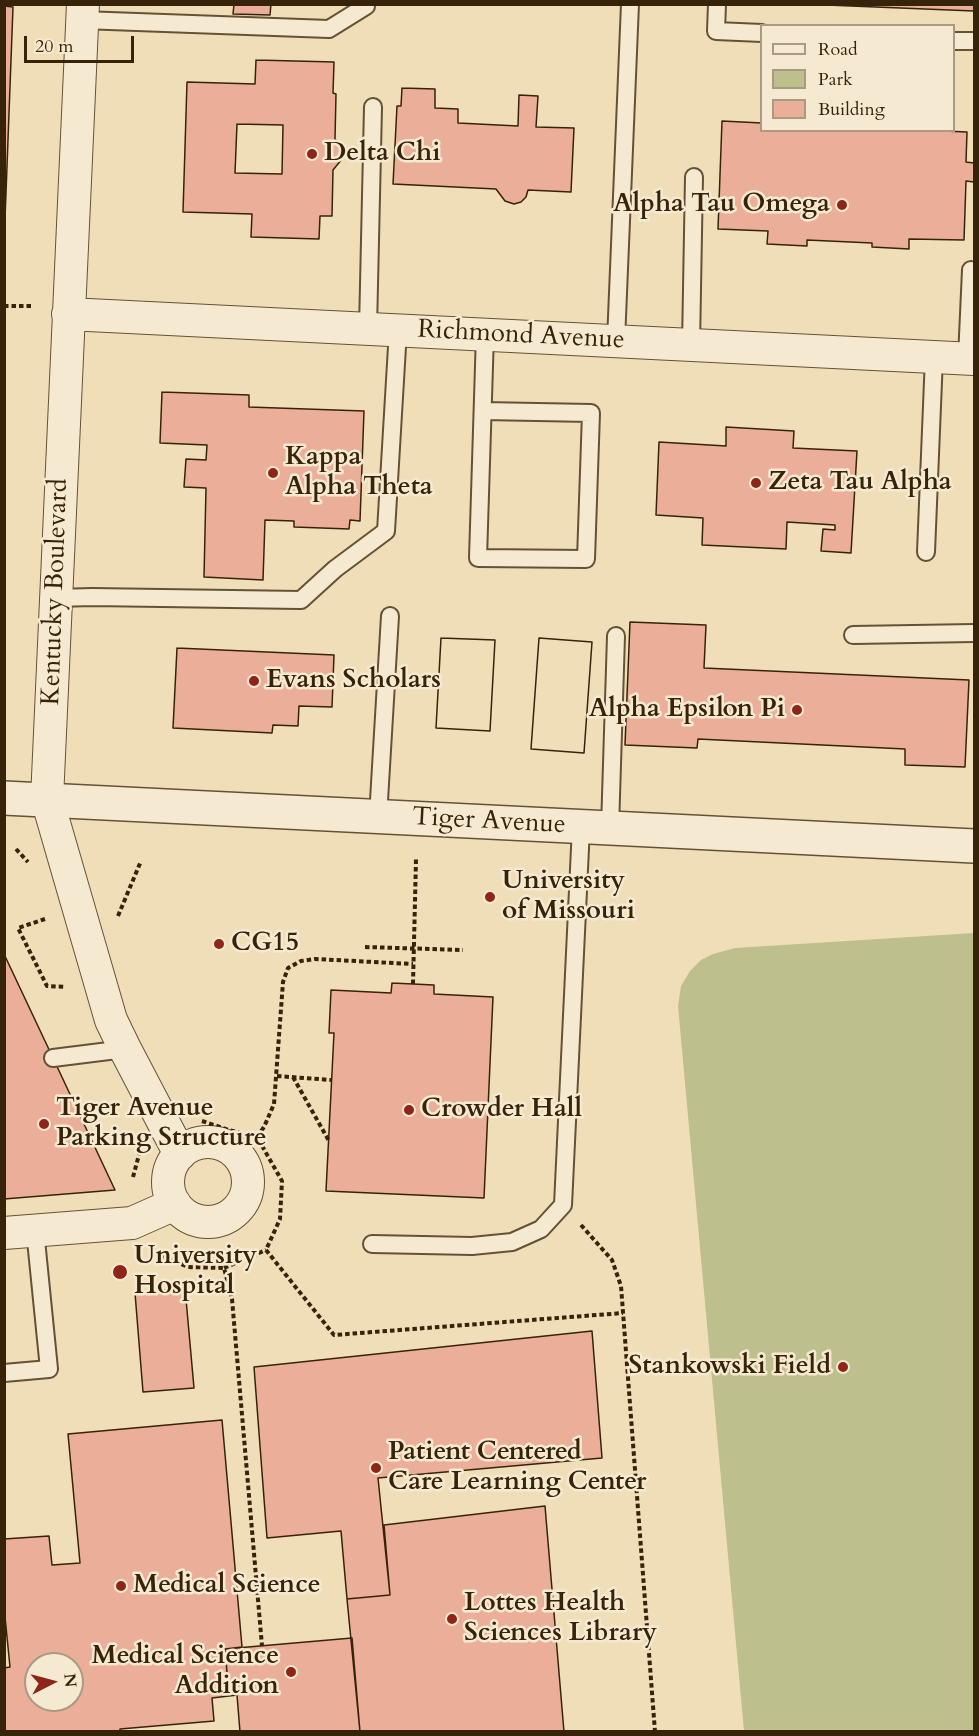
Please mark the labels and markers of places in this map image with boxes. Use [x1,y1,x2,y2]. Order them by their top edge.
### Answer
place label: Delta Chi [324,138,440,170]
marker: Delta Chi [305,147,319,161]
place label: Alpha Tau Omega [613,189,830,221]
marker: Alpha Tau Omega [835,198,849,212]
place label: Kappa Alpha Theta [285,442,433,503]
marker: Kappa Alpha Theta [266,466,280,480]
place label: Zeta Tau Alpha [768,467,952,499]
marker: Zeta Tau Alpha [749,476,763,490]
place label: Evans Scholars [266,665,441,697]
marker: Evans Scholars [247,674,261,688]
place label: Alpha Epsilon Pi [589,694,785,726]
marker: Alpha Epsilon Pi [790,703,804,717]
place label: University of Missouri [502,866,635,928]
marker: University of Missouri [483,890,497,904]
place label: CG15 [231,928,299,960]
marker: CG15 [212,937,226,951]
place label: Tiger Avenue Parking Structure [56,1093,267,1154]
place label: Crowder Hall [421,1094,582,1126]
marker: Crowder Hall [402,1103,416,1117]
marker: Tiger Avenue Parking Structure [37,1117,51,1131]
place label: University Hospital [134,1241,257,1302]
marker: University Hospital [111,1263,129,1281]
place label: Stankowski Field [629,1351,831,1383]
marker: Stankowski Field [836,1360,850,1374]
place label: Patient Centered Care Learning Center [388,1437,647,1498]
marker: Patient Centered Care Learning Center [369,1461,383,1475]
place label: Medical Science [133,1570,321,1602]
marker: Medical Science [114,1579,128,1593]
place label: Lottes Health Sciences Library [464,1588,657,1649]
marker: Lottes Health Sciences Library [445,1612,459,1626]
place label: Medical Science Addition [91,1641,279,1702]
marker: Medical Science Addition [284,1665,298,1679]

